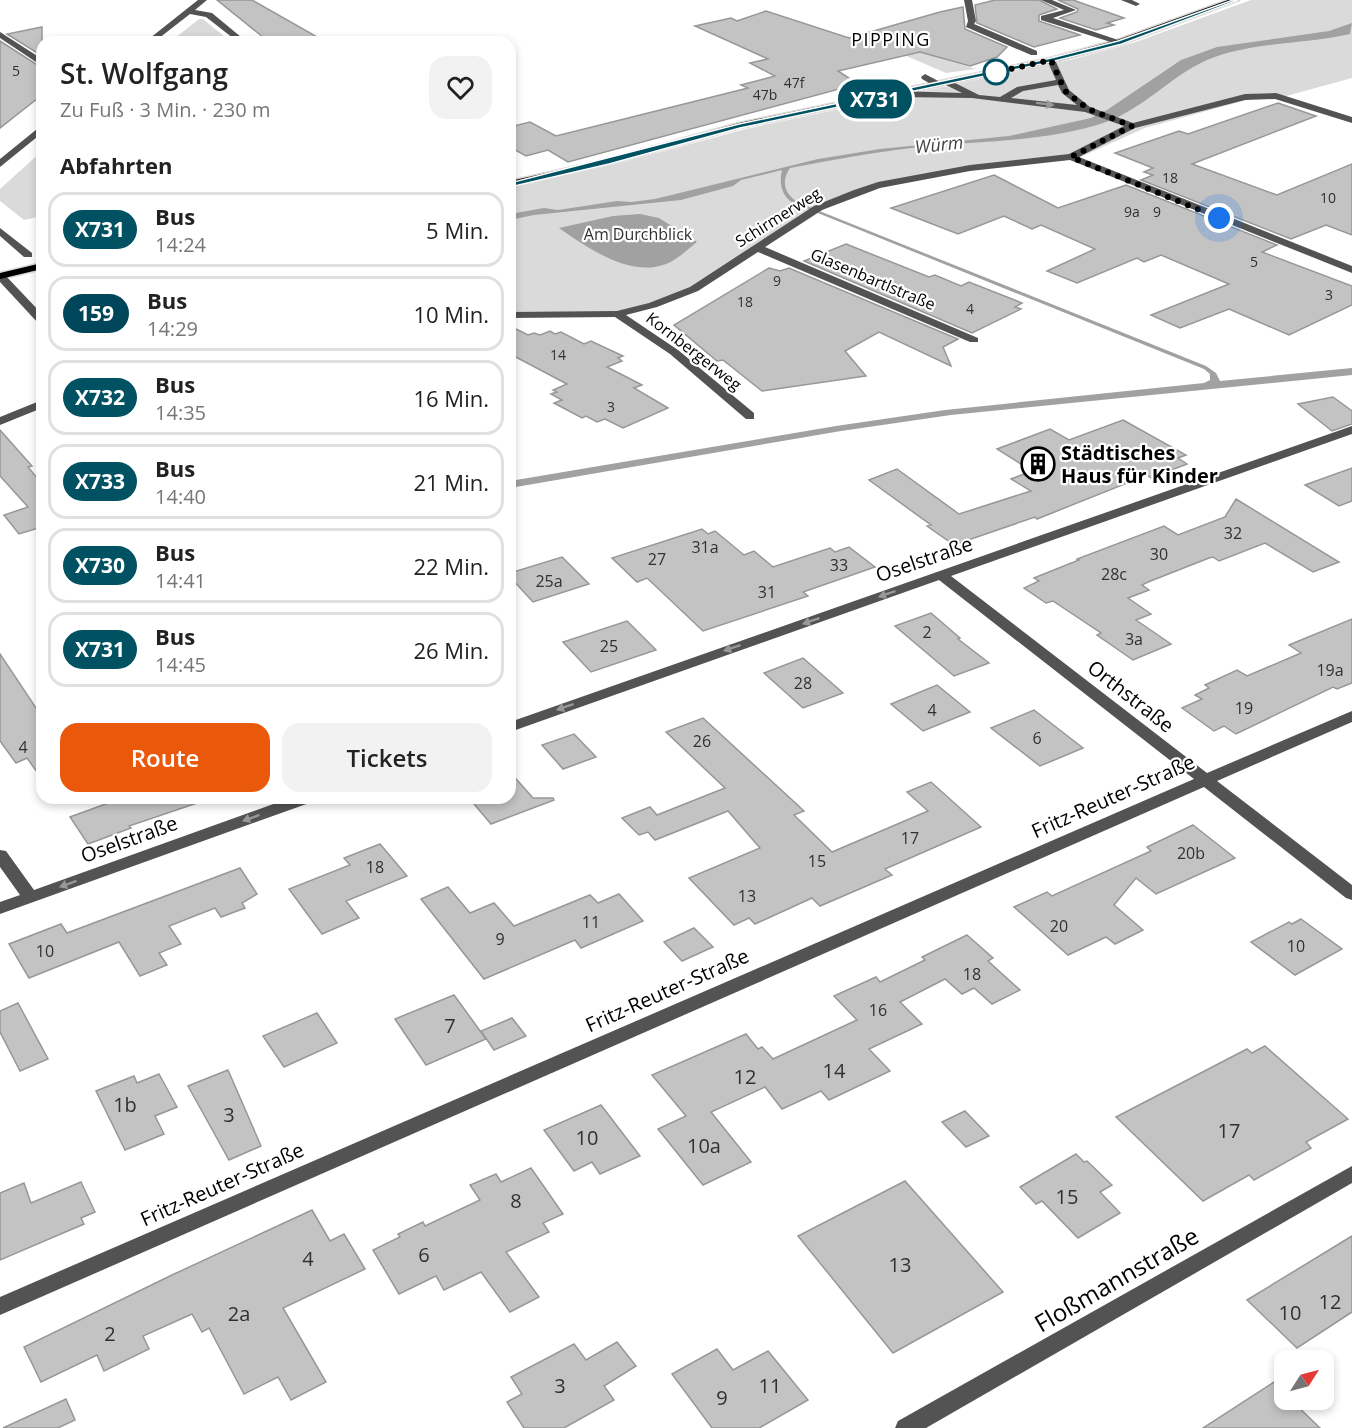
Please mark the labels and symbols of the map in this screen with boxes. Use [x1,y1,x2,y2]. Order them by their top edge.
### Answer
district label: PIPPING [851,27,931,51]
unlabelled marker [983,59,1009,85]
house number: 5 [12,61,20,80]
house number: 47f [784,73,806,92]
line badge: X731 [833,80,917,118]
house number: 47b [753,85,777,104]
one-way arrow [1036,100,1055,109]
water label: Würm [914,130,964,158]
house number: 18 [1162,168,1178,187]
street label: Schirmerweg [731,182,825,252]
house number: 10 [1320,188,1336,207]
house number: 9a [1124,202,1140,221]
house number: 9 [1153,202,1161,221]
your location [1204,203,1234,233]
park label: Am Durchblick [584,223,693,245]
street label: Glasenbartlstraße [807,243,939,315]
house number: 5 [1250,252,1258,271]
house number: 9 [773,271,781,290]
house number: 3 [1325,285,1333,304]
house number: 18 [737,292,753,311]
house number: 4 [966,299,974,318]
street label: Kornbergerweg [642,307,746,395]
house number: 14 [550,345,566,364]
house number: 3 [607,397,615,416]
place label: Städtisches Haus für Kinder [1061,439,1218,489]
building icon: Städtisches Haus für Kinder [1020,446,1056,482]
house number: 32 [1224,522,1242,544]
street label: Oselstraße [872,530,976,588]
house number: 31a [691,536,719,558]
house number: 30 [1150,543,1168,565]
house number: 27 [648,548,666,570]
house number: 33 [830,554,848,576]
house number: 28c [1101,563,1127,585]
house number: 25a [535,570,563,592]
house number: 31 [758,581,776,603]
one-way arrow [878,589,896,599]
one-way arrow [802,616,820,626]
house number: 2 [922,621,932,643]
house number: 3a [1125,628,1143,650]
house number: 25 [600,635,618,657]
one-way arrow [723,644,741,654]
street label: Orthstraße [1082,654,1180,738]
house number: 19a [1316,659,1344,681]
house number: 28 [794,672,812,694]
house number: 19 [1235,697,1253,719]
house number: 4 [927,699,937,721]
one-way arrow [556,702,574,712]
house number: 6 [1032,727,1042,749]
house number: 26 [693,730,711,752]
house number: 4 [18,736,28,758]
street label: Fritz-Reuter-Straße [1027,748,1199,844]
street label: Oselstraße [77,809,181,869]
one-way arrow [242,813,260,823]
house number: 17 [901,827,919,849]
house number: 20b [1177,842,1205,864]
house number: 15 [808,850,826,872]
house number: 18 [366,856,384,878]
one-way arrow [59,879,77,889]
house number: 13 [738,885,756,907]
house number: 11 [582,911,600,933]
house number: 20 [1050,915,1068,937]
house number: 9 [495,928,505,950]
house number: 10 [1287,935,1305,957]
house number: 10 [36,940,54,962]
street label: Fritz-Reuter-Straße [581,942,753,1038]
house number: 18 [963,963,981,985]
house number: 16 [869,999,887,1021]
house number: 7 [444,1012,456,1039]
house number: 14 [823,1057,846,1084]
house number: 12 [734,1063,756,1090]
house number: 1b [113,1091,137,1118]
house number: 3 [223,1101,235,1128]
house number: 17 [1218,1117,1240,1144]
house number: 10 [576,1124,598,1151]
house number: 10a [687,1132,721,1159]
street label: Fritz-Reuter-Straße [136,1136,308,1232]
house number: 15 [1056,1183,1078,1210]
house number: 8 [510,1187,522,1214]
street label: Floßmannstraße [1028,1219,1204,1339]
house number: 6 [418,1241,430,1268]
house number: 4 [302,1245,314,1272]
house number: 13 [889,1251,911,1278]
house number: 12 [1319,1288,1341,1315]
house number: 10 [1279,1299,1301,1326]
house number: 2a [228,1300,250,1327]
house number: 2 [104,1320,116,1347]
north arrow [1274,1350,1334,1410]
house number: 3 [554,1372,566,1399]
house number: 11 [759,1372,781,1399]
house number: 9 [716,1384,728,1411]

